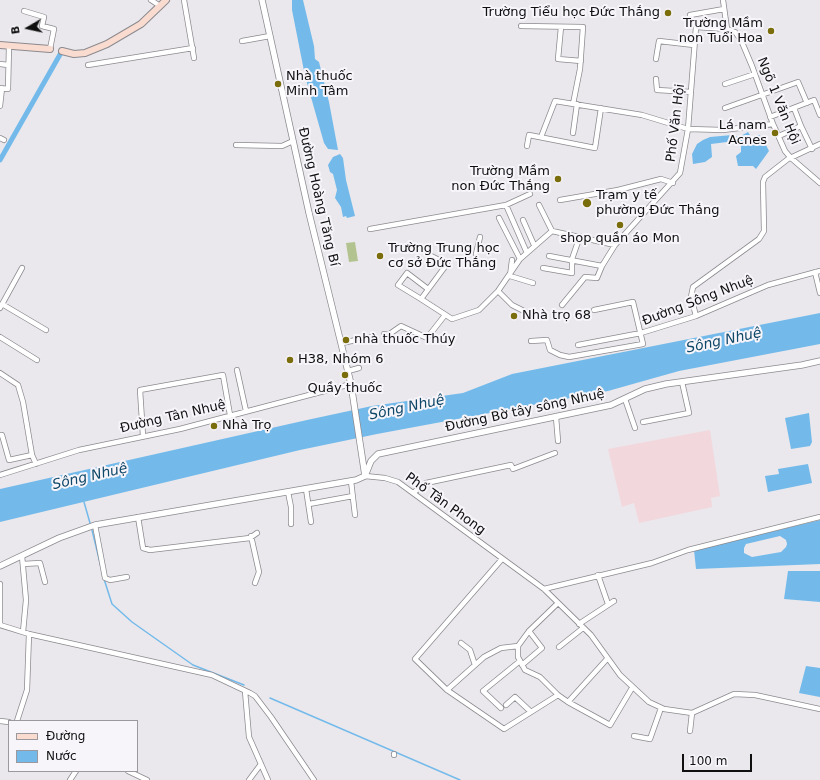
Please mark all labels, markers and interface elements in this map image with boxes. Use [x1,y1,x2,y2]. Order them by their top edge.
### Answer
place label: Trường Tiểu học Đức Thắng [483,5,660,21]
north arrow [8,8,48,48]
marker: Trường Tiểu học Đức Thắng [663,8,673,18]
place label: Trường Mầm non Tuổi Hoa [679,16,763,47]
text: B [9,25,23,35]
marker: Trường Mầm non Tuổi Hoa [766,26,776,36]
street label: Ngõ 1 Văn Hội [753,55,803,147]
place label: Nhà thuốc Minh Tâm [286,69,353,100]
marker: Nhà thuốc Minh Tâm [273,79,283,89]
street label: Phố Văn Hội [663,83,689,163]
place label: Lá nam Acnes [719,118,767,149]
street label: Đường Hoàng Tăng Bí [294,126,342,268]
marker: Lá nam Acnes [770,128,780,138]
place label: Trường Mầm non Đức Thắng [451,164,550,195]
marker: Trường Mầm non Đức Thắng [553,174,563,184]
place label: Trạm y tế phường Đức Thắng [596,188,720,219]
marker: Trạm y tế phường Đức Thắng [581,197,593,209]
marker: shop quần áo Mon [615,220,625,230]
place label: shop quần áo Mon [560,231,680,247]
place label: Trường Trung học cơ sở Đức Thắng [388,241,500,272]
marker: Trường Trung học cơ sở Đức Thắng [375,251,385,261]
street label: Đường Sông Nhuệ [640,273,756,329]
place label: Nhà trọ 68 [522,308,591,324]
marker: Nhà trọ 68 [509,311,519,321]
water label: Sông Nhuệ [685,325,763,357]
place label: nhà thuốc Thúy [354,332,455,348]
marker: nhà thuốc Thúy [341,335,351,345]
place label: H38, Nhóm 6 [298,352,384,368]
marker: H38, Nhóm 6 [285,355,295,365]
marker: Quầy thuốc [340,370,350,380]
place label: Quầy thuốc [308,381,382,397]
street label: Đường Bờ tây sông Nhuệ [444,386,606,436]
water label: Sông Nhuệ [368,392,446,424]
street label: Đường Tân Nhuệ [119,397,227,437]
place label: Nhà Trọ [222,418,271,434]
marker: Nhà Trọ [209,421,219,431]
water label: Sông Nhuệ [51,460,129,494]
street label: Phố Tân Phong [402,470,488,538]
legend [8,720,138,772]
text: Đường [46,729,85,743]
scale bar [684,746,754,772]
text: Nước [46,749,77,763]
text: 100 m [689,754,727,768]

